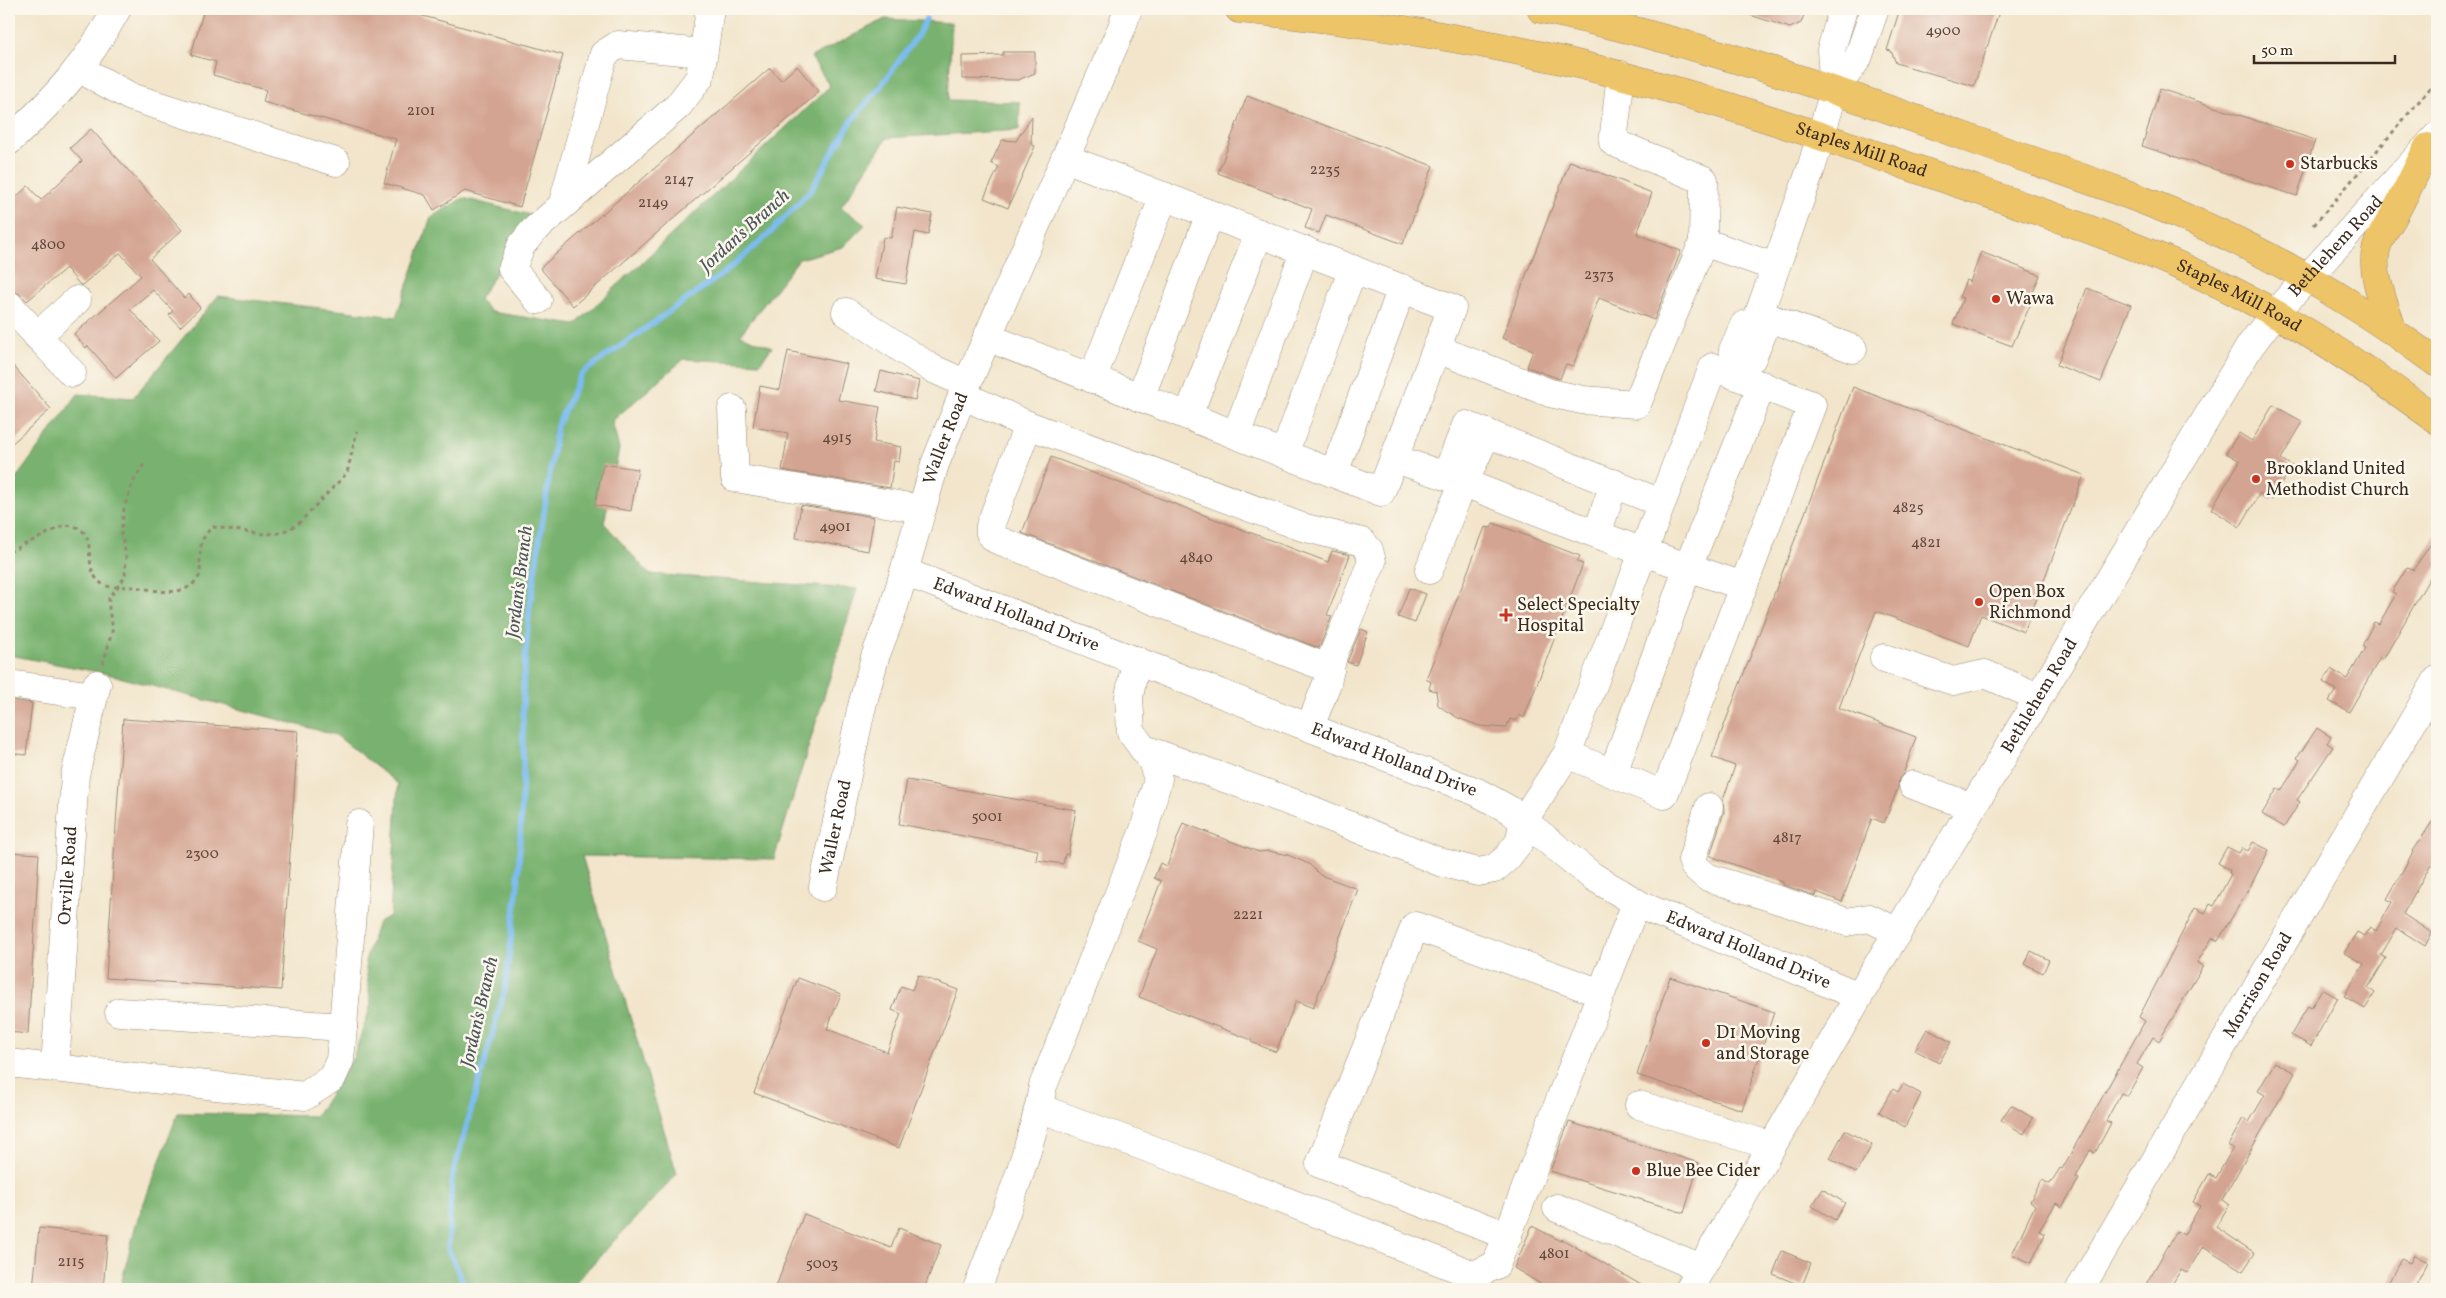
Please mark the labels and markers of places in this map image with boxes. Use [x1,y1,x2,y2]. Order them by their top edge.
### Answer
place label: Starbucks [2300,152,2378,177]
marker: Starbucks [2284,158,2296,170]
place label: Wawa [2006,287,2054,312]
marker: Wawa [1990,293,2002,305]
place label: Brookland United Methodist Church [2266,457,2410,503]
marker: Brookland United Methodist Church [2250,473,2262,485]
place label: Open Box Richmond [1989,580,2071,626]
place label: Select Specialty Hospital [1517,593,1640,639]
marker: Open Box Richmond [1973,596,1985,608]
marker: Select Specialty Hospital [1499,608,1513,622]
place label: D1 Moving and Storage [1716,1021,1809,1067]
marker: D1 Moving and Storage [1700,1037,1712,1049]
place label: Blue Bee Cider [1646,1159,1761,1184]
marker: Blue Bee Cider [1630,1165,1642,1177]

